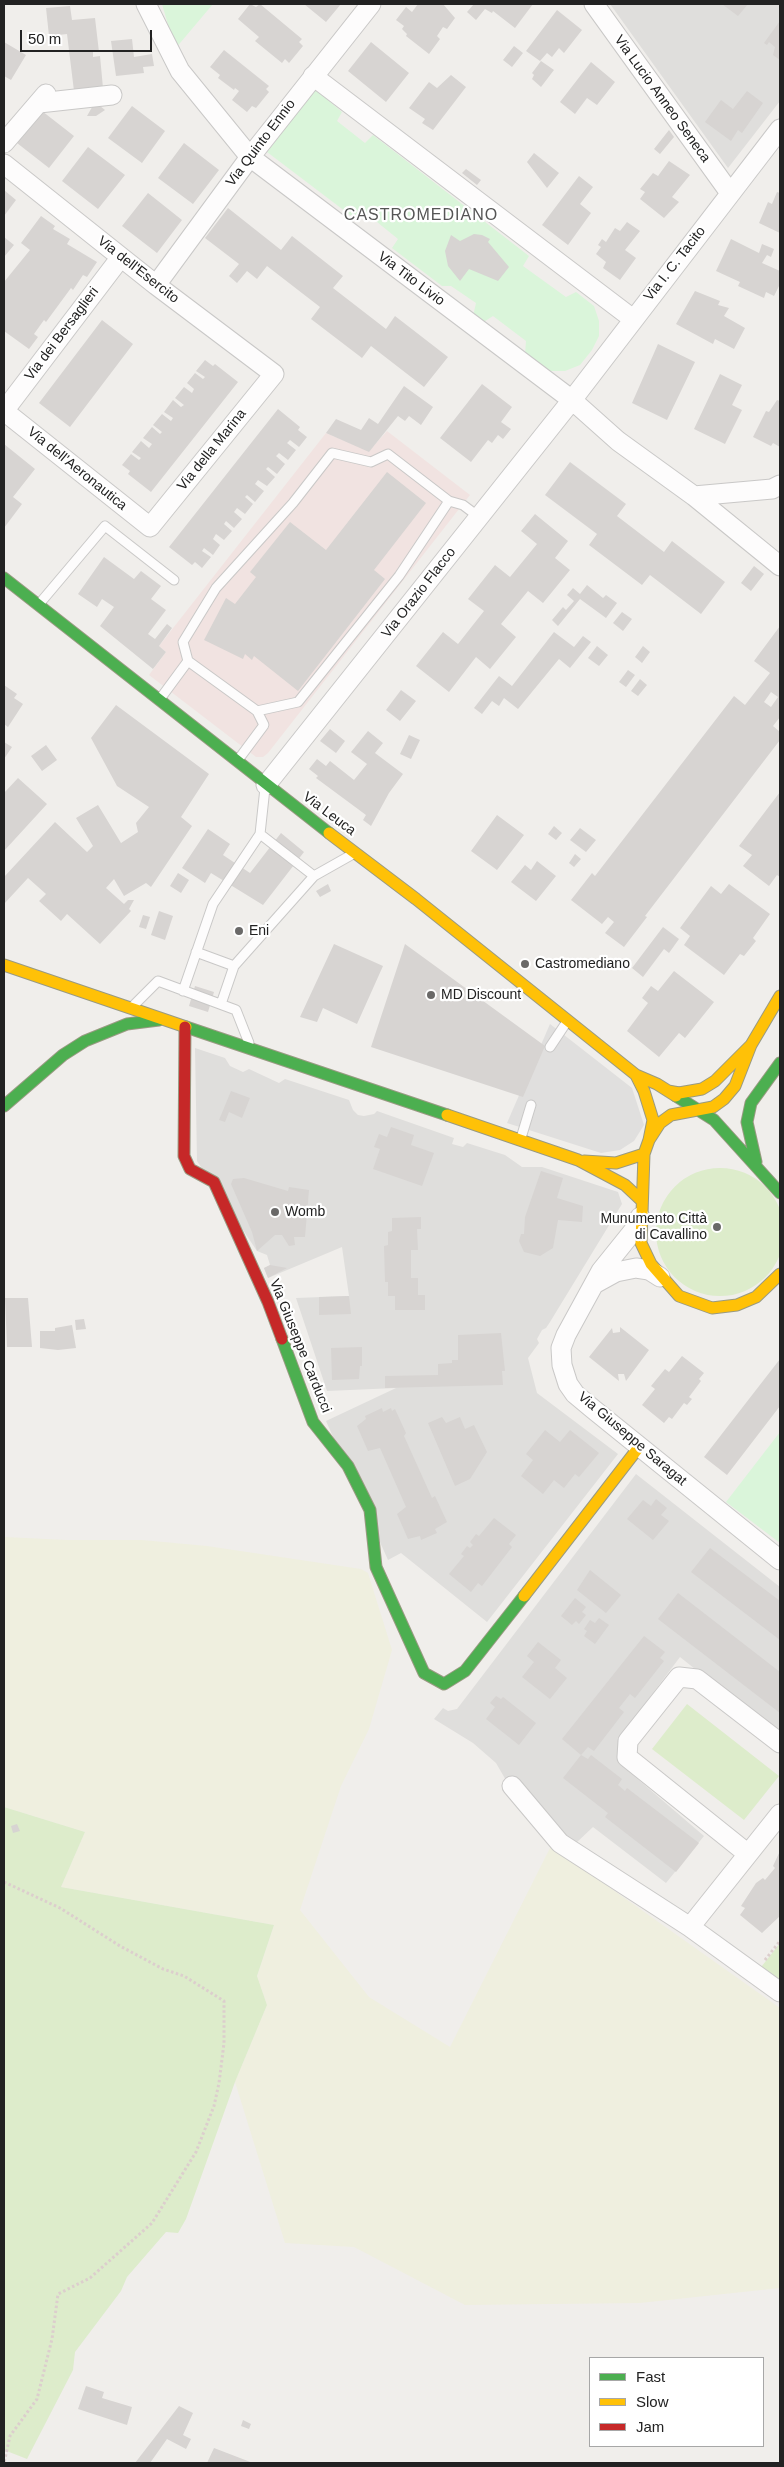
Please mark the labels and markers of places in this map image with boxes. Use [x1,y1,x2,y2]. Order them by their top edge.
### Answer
place label: Eni [249,923,269,939]
marker: Eni [233,925,245,937]
place label: Castromediano [535,956,630,972]
marker: Castromediano [519,958,531,970]
place label: MD Discount [441,987,521,1003]
marker: MD Discount [425,989,437,1001]
place label: Womb [285,1204,325,1220]
marker: Womb [269,1206,281,1218]
place label: Munumento Città di Cavallino [600,1211,707,1244]
marker: Munumento Città di Cavallino [711,1221,723,1233]

